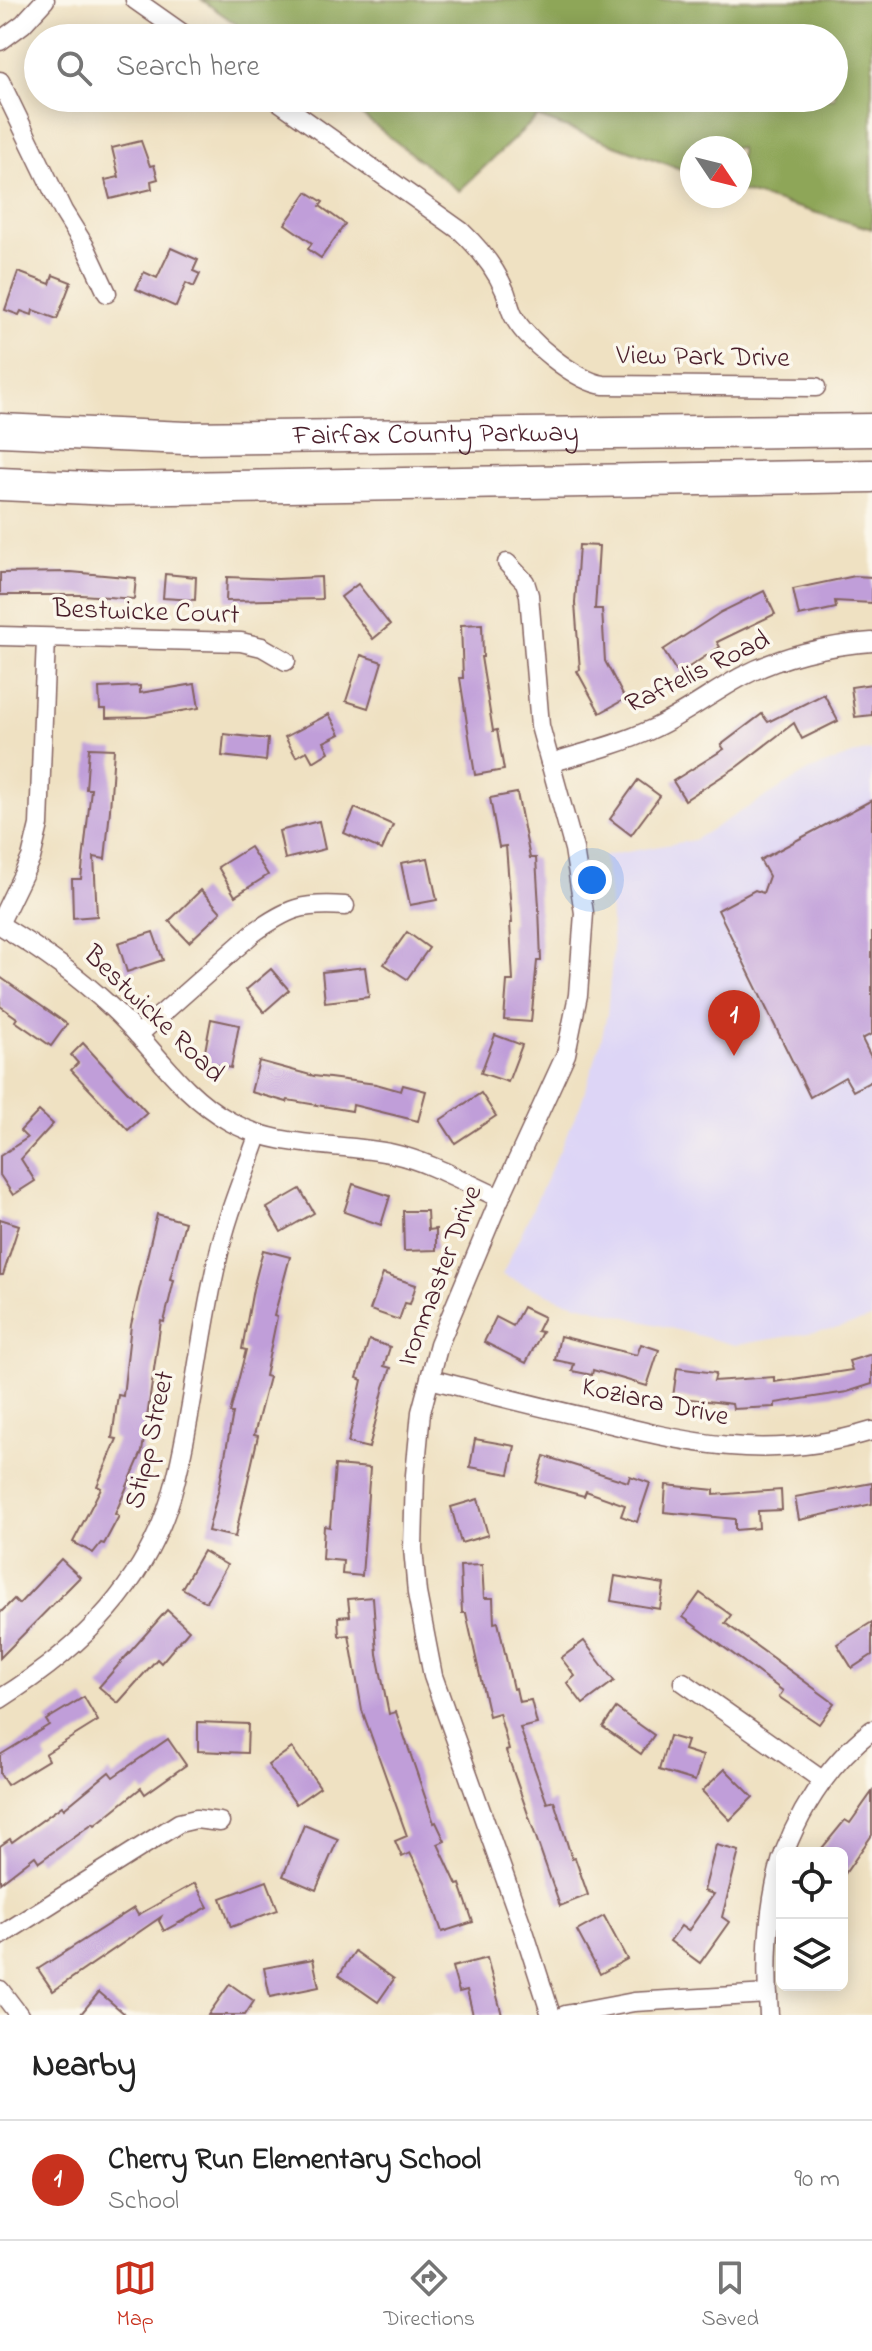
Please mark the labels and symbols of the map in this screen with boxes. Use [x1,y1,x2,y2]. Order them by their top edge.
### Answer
north arrow [680,136,752,208]
street label: View Park Drive [615,336,791,380]
street label: Fairfax County Parkway [292,413,579,457]
street label: Bestwicke Court [51,589,240,637]
street label: Raftelis Road [619,620,777,726]
your location [572,860,612,900]
street label: Bestwicke Road [72,936,233,1094]
pin: 1 [708,990,760,1056]
street label: Ironmaster Drive [388,1179,494,1372]
street label: Stipp Street [115,1367,187,1513]
street label: Koziara Drive [578,1367,733,1439]

